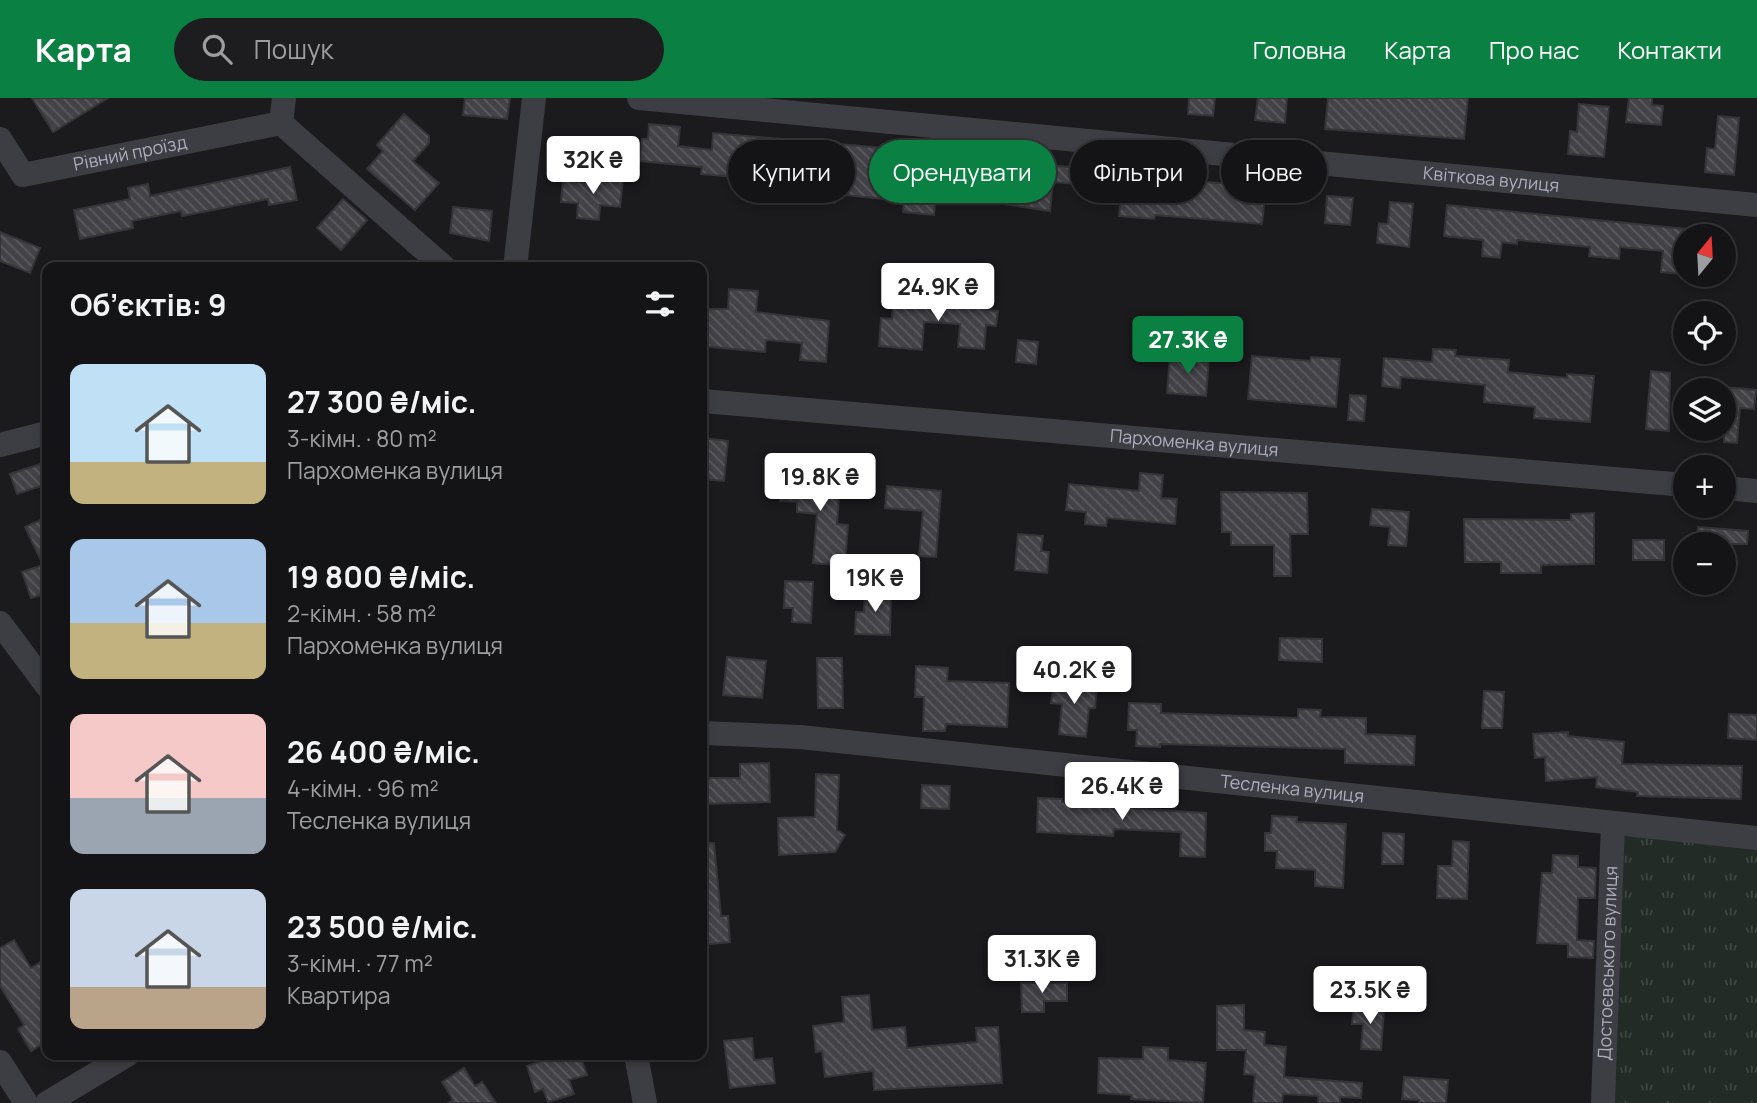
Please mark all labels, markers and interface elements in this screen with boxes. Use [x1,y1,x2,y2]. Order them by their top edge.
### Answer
search box [174,18,664,81]
text: Карта [35,27,132,72]
icon: search [198,30,236,68]
text: Пошук [254,31,334,67]
text: Головна [1253,33,1346,66]
text: Карта [1384,33,1451,66]
text: Про нас [1489,33,1580,66]
text: Контакти [1618,33,1722,66]
street label: Рівний проїзд [71,129,189,176]
pin: 32K ₴ [544,136,642,196]
chip: Купити [728,140,855,203]
chip: Орендувати [869,140,1056,203]
chip: Фільтри [1070,140,1207,203]
chip: Нове [1221,140,1327,203]
text: 32K ₴ [563,143,623,175]
street label: Квіткова вулиця [1422,160,1560,197]
north arrow [1673,224,1736,287]
map controls [1673,224,1736,595]
pin: 24.9K ₴ [873,264,1003,323]
text: 24.9K ₴ [897,270,979,302]
text: Об’єктів: 9 [70,284,227,325]
icon: filters [641,285,679,323]
button: locate [1673,301,1736,364]
pin: 27.3K ₴ [1123,316,1253,376]
text: 27.3K ₴ [1148,323,1228,355]
button: layers [1673,378,1736,441]
text: 27 300 ₴/міс. [287,381,477,422]
icon: home [126,392,210,476]
text: 3-кімн. · 80 m² [287,422,437,454]
street label: Пархоменка вулиця [1109,423,1280,461]
text: Пархоменка вулиця [287,454,503,486]
pin: 19.8K ₴ [755,454,885,513]
button: + [1673,455,1736,518]
text: 19.8K ₴ [781,460,859,492]
button: − [1673,532,1736,595]
pin: 19K ₴ [826,554,924,614]
text: 19 800 ₴/міс. [287,556,475,597]
text: 19K ₴ [846,561,904,593]
icon: home [126,567,210,651]
text: 2-кімн. · 58 m² [287,597,436,629]
text: Пархоменка вулиця [287,629,503,661]
pin: 40.2K ₴ [1009,646,1139,706]
text: 40.2K ₴ [1032,653,1116,685]
text: 26 400 ₴/міс. [287,731,480,772]
icon: home [126,742,210,826]
pin: 26.4K ₴ [1057,762,1187,822]
street label: Тесленка вулиця [1219,768,1365,807]
text: 26.4K ₴ [1081,769,1163,801]
text: 4-кімн. · 96 m² [287,772,439,804]
text: Тесленка вулиця [287,804,471,836]
street label: Достоєвського вулиця [1592,865,1622,1061]
text: 23 500 ₴/міс. [287,906,478,947]
icon: home [126,917,210,1001]
pin: 31.3K ₴ [977,936,1107,995]
text: 31.3K ₴ [1004,942,1080,974]
text: 3-кімн. · 77 m² [287,947,433,979]
pin: 23.5K ₴ [1305,967,1435,1026]
text: 23.5K ₴ [1330,973,1410,1005]
text: Квартира [287,979,391,1011]

